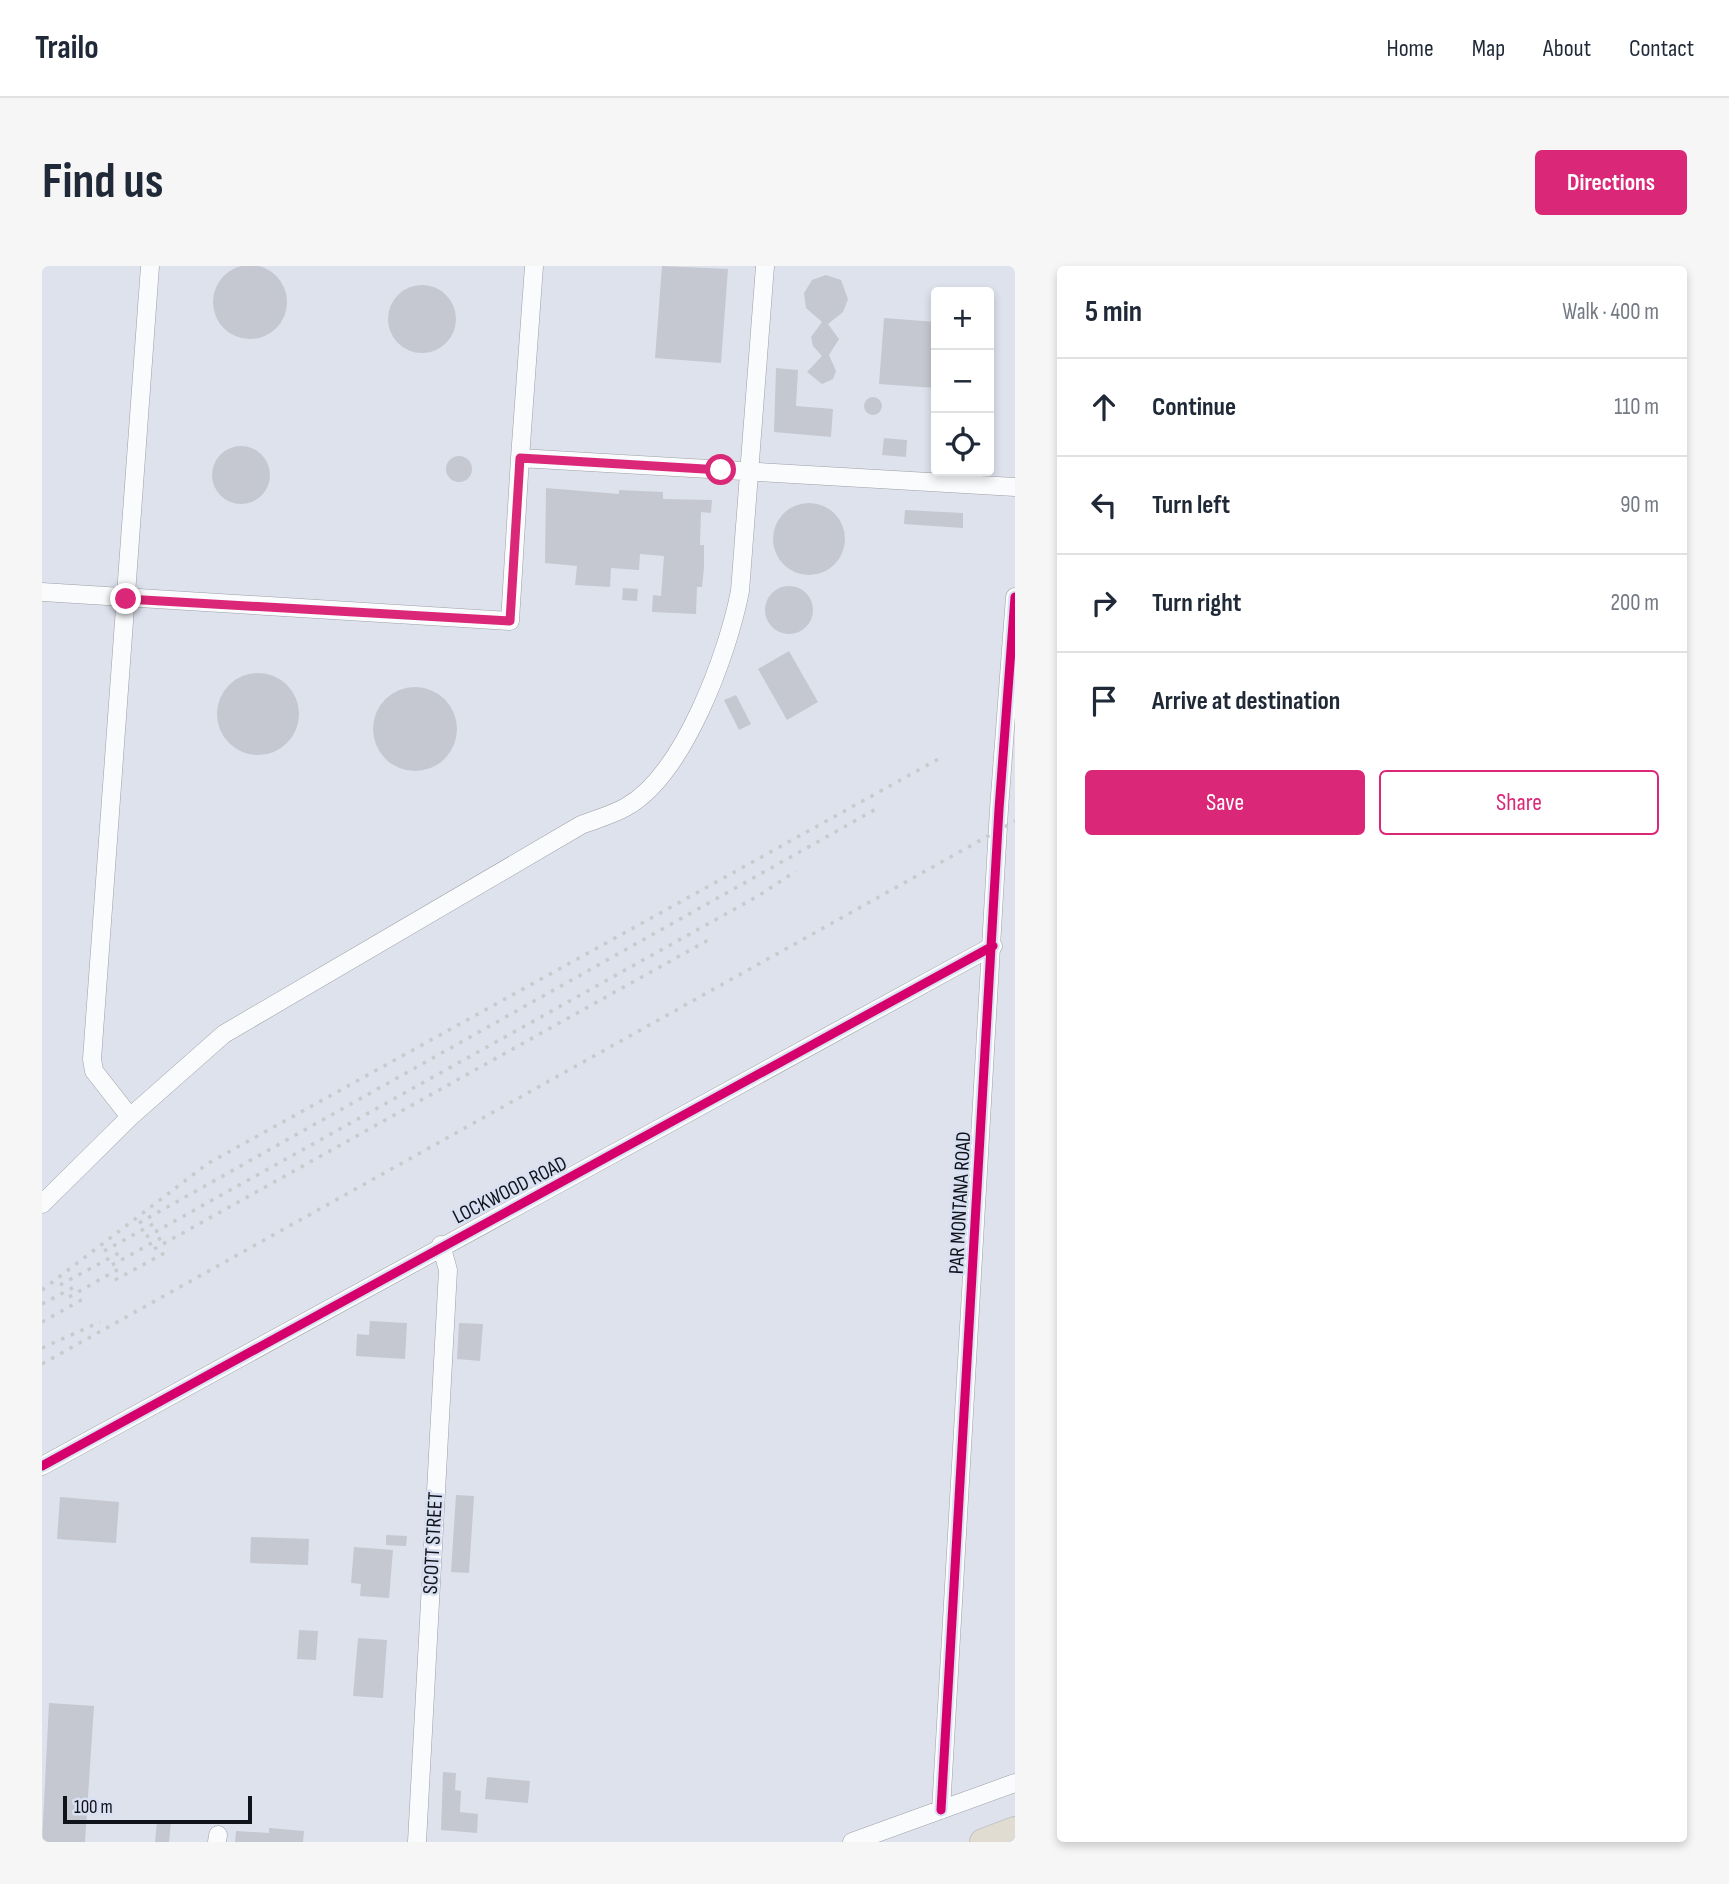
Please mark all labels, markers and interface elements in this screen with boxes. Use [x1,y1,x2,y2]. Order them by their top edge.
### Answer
text: Trailo [35,28,99,68]
text: Home [1386,34,1434,63]
text: Map [1472,34,1505,63]
text: About [1543,34,1591,63]
text: Contact [1629,34,1694,63]
button: Directions [1535,150,1687,215]
text: Find us [42,153,164,212]
map controls [931,287,994,476]
button: + [931,287,994,350]
text: 5 min [1085,294,1142,330]
text: Walk · 400 m [1562,298,1659,326]
button: − [931,350,994,413]
icon: ahead [1085,388,1123,426]
text: Continue [1152,392,1236,423]
text: 110 m [1614,393,1659,421]
button: locate [931,413,994,476]
route start [705,454,736,485]
icon: left [1085,486,1123,524]
text: Turn left [1152,490,1230,521]
text: 90 m [1620,491,1659,519]
route end [110,583,141,614]
icon: right [1085,584,1123,622]
text: Turn right [1152,588,1241,619]
text: 200 m [1611,589,1659,617]
icon: arrive [1085,682,1123,720]
text: Arrive at destination [1152,686,1340,717]
button: Save [1085,770,1365,835]
button: Share [1379,770,1659,835]
street label: PAR MONTANA ROAD [944,1131,976,1275]
street label: LOCKWOOD ROAD [449,1151,571,1229]
street label: SCOTT STREET [418,1491,448,1595]
scale bar [63,1793,252,1825]
text: 100 m [74,1796,113,1819]

